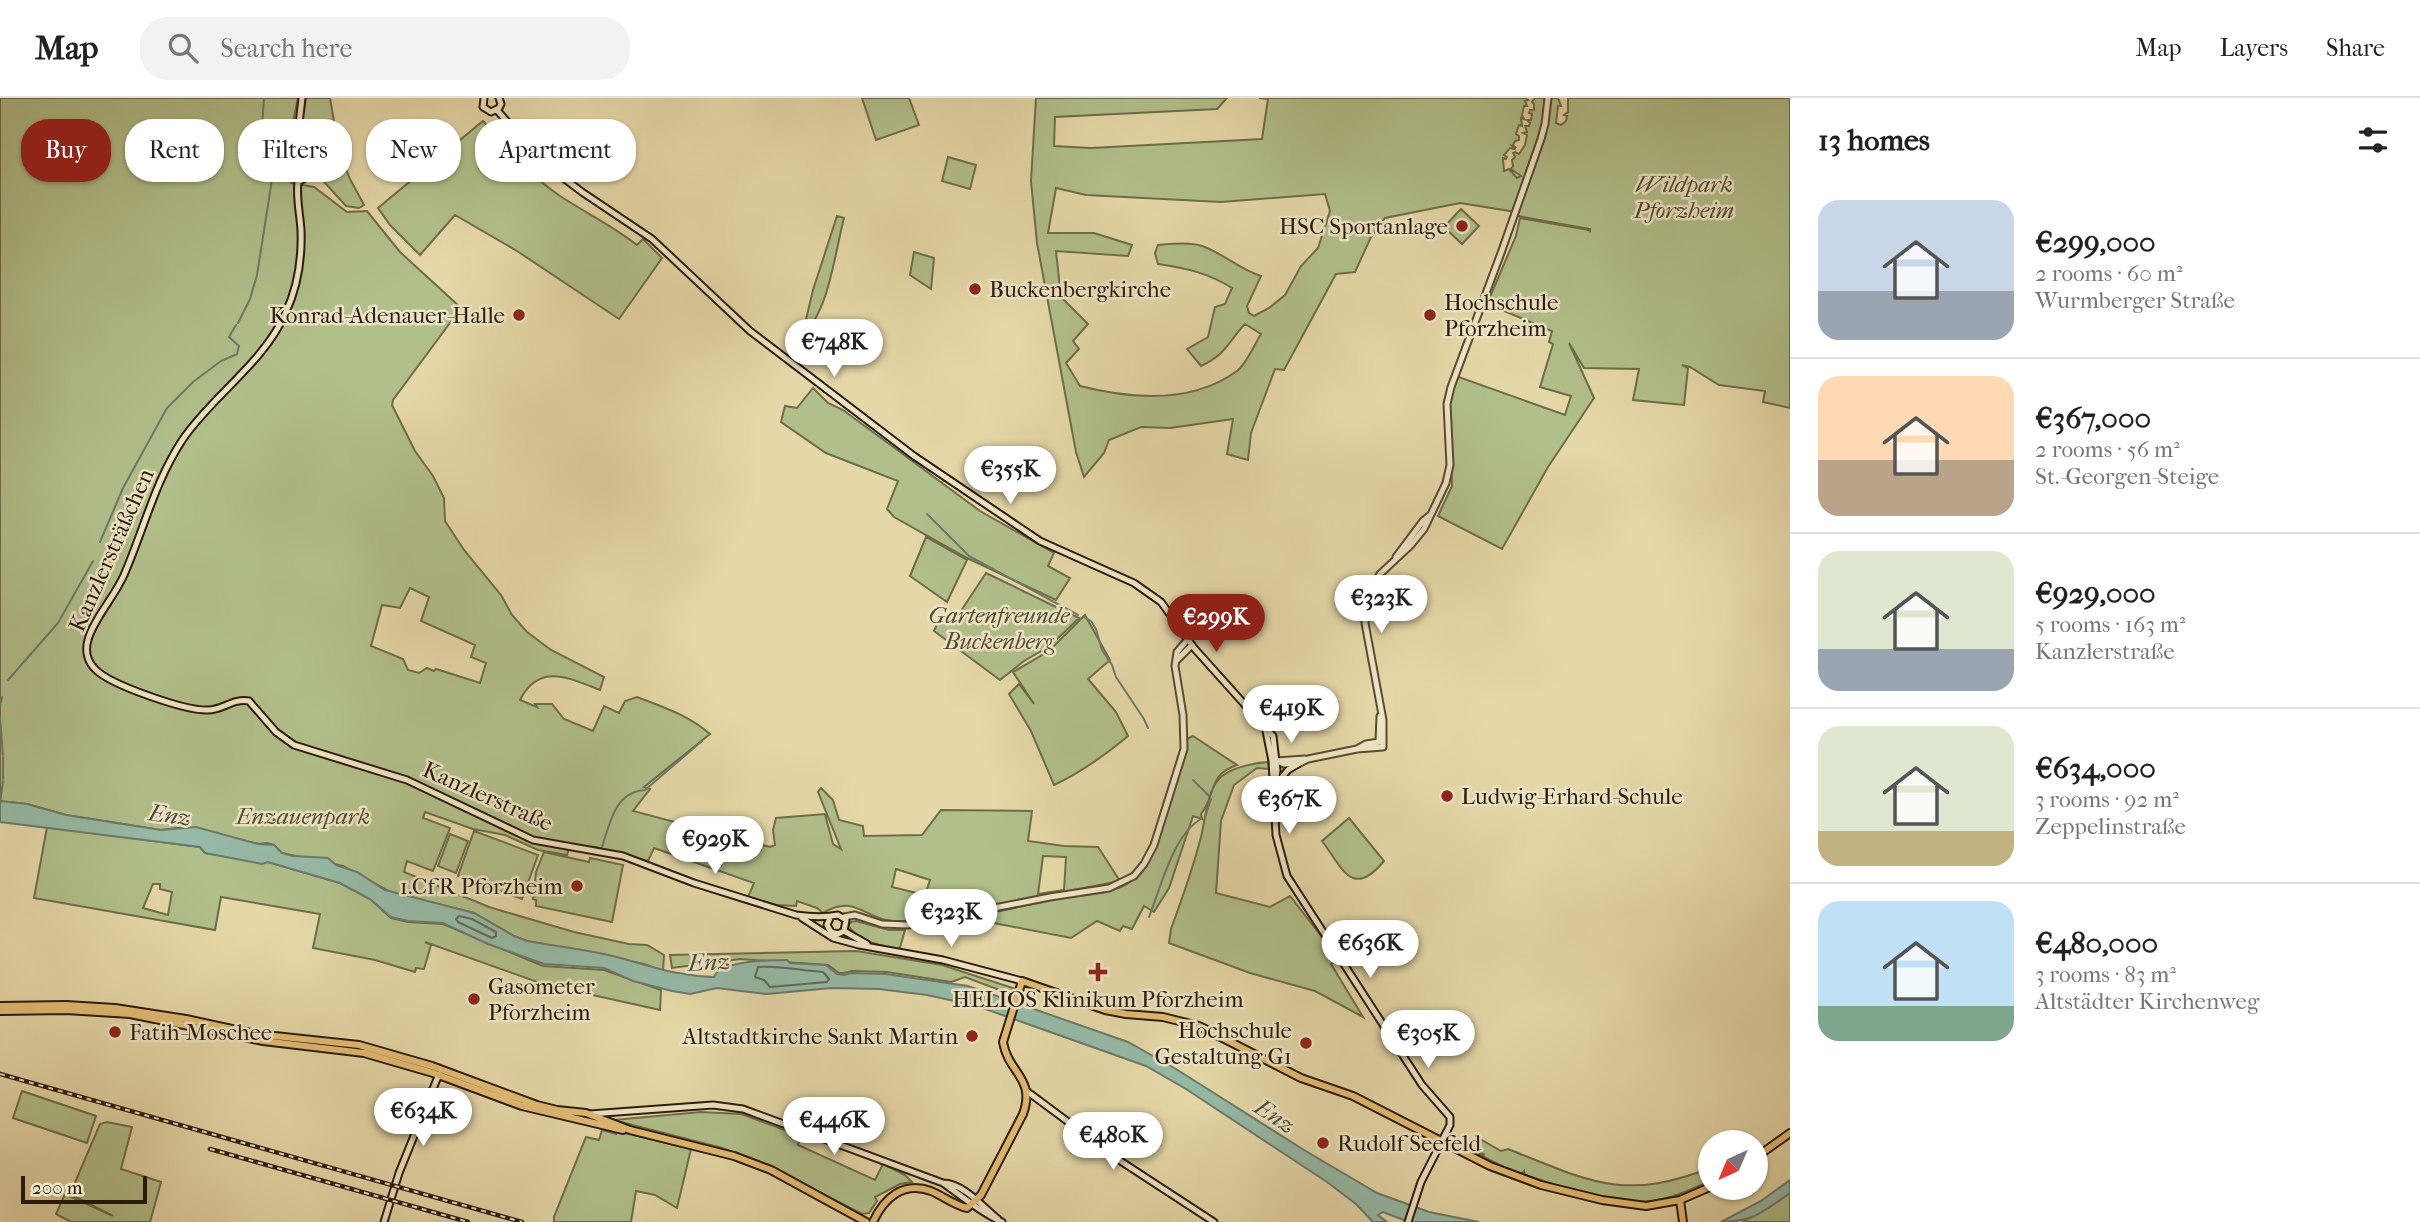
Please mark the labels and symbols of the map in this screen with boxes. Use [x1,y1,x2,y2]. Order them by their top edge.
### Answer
park label: Wildpark Pforzheim [1633,171,1734,224]
place label: HSC Sportanlage [1279,213,1448,240]
marker: HSC Sportanlage [1454,218,1470,234]
place label: Buckenbergkirche [989,276,1171,303]
marker: Buckenbergkirche [967,281,983,297]
place label: Hochschule Pforzheim [1444,289,1558,342]
place label: Konrad-Adenauer-Halle [269,302,505,329]
marker: Konrad-Adenauer-Halle [511,307,527,323]
marker: Hochschule Pforzheim [1422,307,1438,323]
pin: €748K [785,320,883,379]
pin: €355K [961,446,1059,506]
street label: Kanzlersträßchen [63,464,160,636]
pin: €323K [1332,575,1430,635]
pin: €299K [1167,594,1265,654]
park label: Gartenfreunde Buckenberg [928,602,1070,655]
pin: €419K [1242,686,1340,745]
street label: Kanzlerstraße [419,756,557,837]
pin: €367K [1240,776,1338,836]
place label: Ludwig-Erhard-Schule [1461,783,1683,810]
marker: Ludwig-Erhard-Schule [1439,788,1455,804]
water label: Enz [145,798,193,832]
park label: Enzauenpark [234,803,370,830]
pin: €929K [666,816,764,876]
place label: 1.CfR Pforzheim [400,873,563,900]
marker: 1.CfR Pforzheim [569,878,585,894]
pin: €323K [902,890,1000,949]
pin: €636K [1321,920,1419,980]
water label: Enz [685,947,731,977]
marker: HELIOS Klinikum Pforzheim [1088,962,1108,982]
place label: Gasometer Pforzheim [488,973,595,1026]
place label: HELIOS Klinikum Pforzheim [952,986,1244,1013]
marker: Gasometer Pforzheim [466,991,482,1007]
pin: €305K [1379,1010,1477,1070]
place label: Hochschule Gestaltung G1 [1154,1017,1292,1070]
place label: Fatih-Moschee [129,1019,272,1046]
place label: Altstadtkirche Sankt Martin [681,1023,959,1050]
marker: Fatih-Moschee [107,1024,123,1040]
marker: Altstadtkirche Sankt Martin [964,1028,980,1044]
marker: Hochschule Gestaltung G1 [1298,1035,1314,1051]
pin: €634K [374,1088,472,1148]
water label: Enz [1248,1092,1300,1139]
pin: €446K [785,1098,883,1157]
pin: €480K [1064,1112,1162,1172]
place label: Rudolf Seefeld [1337,1130,1481,1157]
north arrow [1698,1130,1768,1200]
marker: Rudolf Seefeld [1315,1135,1331,1151]
scale bar [21,1173,147,1205]

